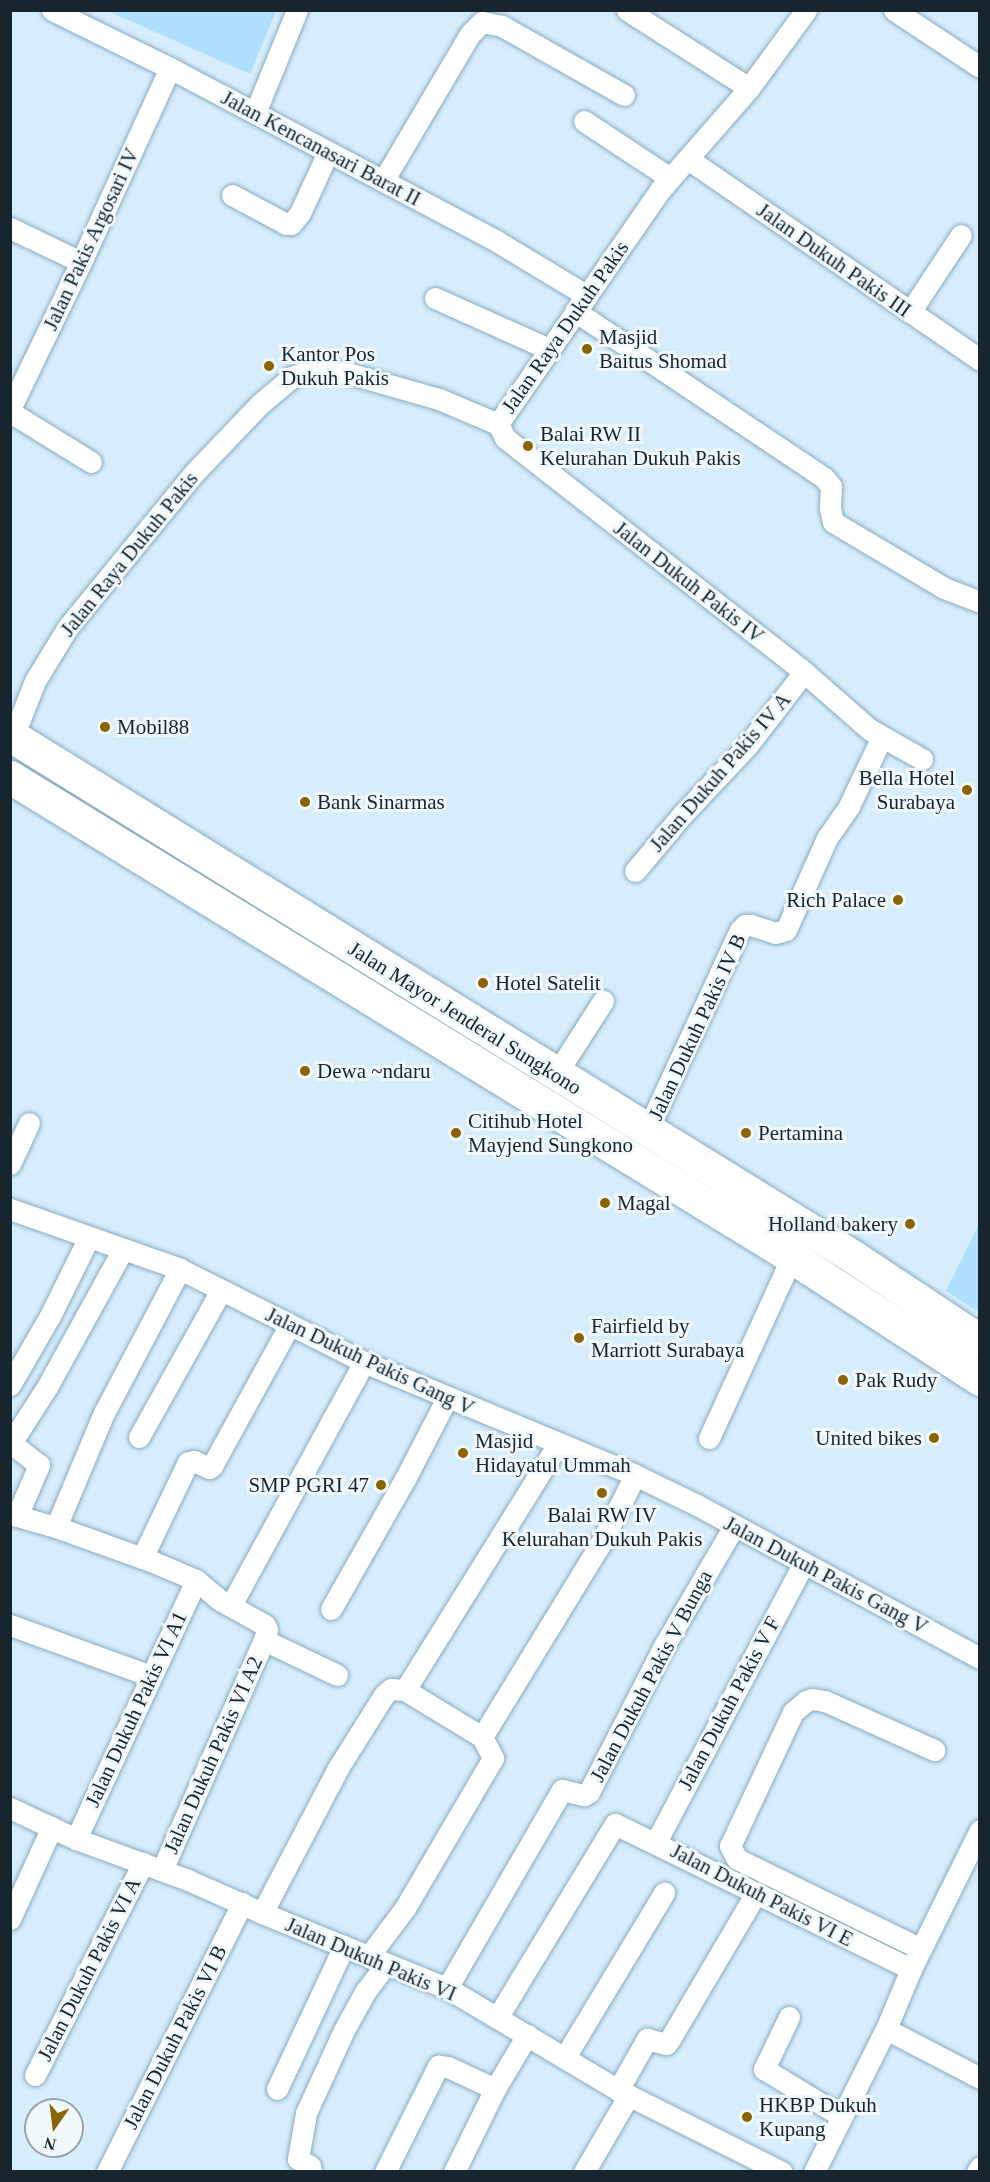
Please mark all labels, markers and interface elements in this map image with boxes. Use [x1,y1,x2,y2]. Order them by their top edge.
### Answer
street label: Jalan Kencanasari Barat II [217,85,425,211]
street label: Jalan Pakis Argosari IV [37,143,145,335]
street label: Jalan Dukuh Pakis III [752,197,916,323]
street label: Jalan Raya Dukuh Pakis [496,236,634,418]
place label: Masjid Baitus Shomad [599,324,727,374]
place label: Kantor Pos Dukuh Pakis [281,341,389,391]
marker: Masjid Baitus Shomad [580,342,594,356]
marker: Kantor Pos Dukuh Pakis [262,359,276,373]
place label: Balai RW II Kelurahan Dukuh Pakis [540,421,741,471]
marker: Balai RW II Kelurahan Dukuh Pakis [521,439,535,453]
street label: Jalan Raya Dukuh Pakis [55,467,203,641]
street label: Jalan Dukuh Pakis IV [609,516,769,648]
street label: Jalan Dukuh Pakis IV A [644,687,796,857]
place label: Mobil88 [117,714,189,740]
marker: Mobil88 [98,720,112,734]
place label: Bella Hotel Surabaya [859,765,955,815]
marker: Bella Hotel Surabaya [960,783,974,797]
place label: Bank Sinarmas [317,789,445,815]
marker: Bank Sinarmas [298,795,312,809]
place label: Rich Palace [786,887,886,913]
marker: Rich Palace [891,893,905,907]
street label: Jalan Dukuh Pakis IV B [643,930,751,1124]
street label: Jalan Mayor Jenderal Sungkono [344,936,586,1100]
place label: Hotel Satelit [495,970,601,996]
marker: Hotel Satelit [476,976,490,990]
place label: Dewa ~ndaru [317,1058,430,1084]
marker: Dewa ~ndaru [298,1064,312,1078]
place label: Citihub Hotel Mayjend Sungkono [468,1108,633,1158]
place label: Pertamina [758,1120,843,1146]
marker: Citihub Hotel Mayjend Sungkono [449,1126,463,1140]
marker: Pertamina [739,1126,753,1140]
place label: Magal [617,1190,671,1216]
marker: Magal [598,1196,612,1210]
place label: Holland bakery [768,1211,898,1237]
marker: Holland bakery [903,1217,917,1231]
street label: Jalan Dukuh Pakis Gang V [262,1302,478,1420]
place label: Fairfield by Marriott Surabaya [591,1313,744,1363]
marker: Fairfield by Marriott Surabaya [572,1331,586,1345]
place label: Pak Rudy [855,1367,937,1393]
marker: Pak Rudy [836,1373,850,1387]
place label: United bikes [815,1425,922,1451]
place label: Masjid Hidayatul Ummah [475,1428,631,1478]
marker: United bikes [927,1431,941,1445]
marker: Masjid Hidayatul Ummah [456,1446,470,1460]
place label: SMP PGRI 47 [248,1472,369,1498]
marker: SMP PGRI 47 [374,1478,388,1492]
marker: Balai RW IV Kelurahan Dukuh Pakis [595,1486,609,1500]
place label: Balai RW IV Kelurahan Dukuh Pakis [502,1502,702,1552]
street label: Jalan Dukuh Pakis Gang V [720,1510,932,1640]
street label: Jalan Dukuh Pakis V Bunga [584,1566,718,1786]
street label: Jalan Dukuh Pakis VI A1 [79,1606,193,1812]
street label: Jalan Dukuh Pakis V F [672,1612,786,1794]
street label: Jalan Dukuh Pakis VI A2 [158,1652,268,1858]
street label: Jalan Dukuh Pakis VI E [666,1838,858,1952]
street label: Jalan Dukuh Pakis VI A [31,1872,147,2066]
street label: Jalan Dukuh Pakis VI [282,1912,460,2006]
street label: Jalan Dukuh Pakis VI B [118,1941,232,2133]
place label: HKBP Dukuh Kupang [759,2092,877,2142]
north arrow [24,2098,84,2158]
marker: HKBP Dukuh Kupang [740,2110,754,2124]
text: N [42,2134,58,2154]

